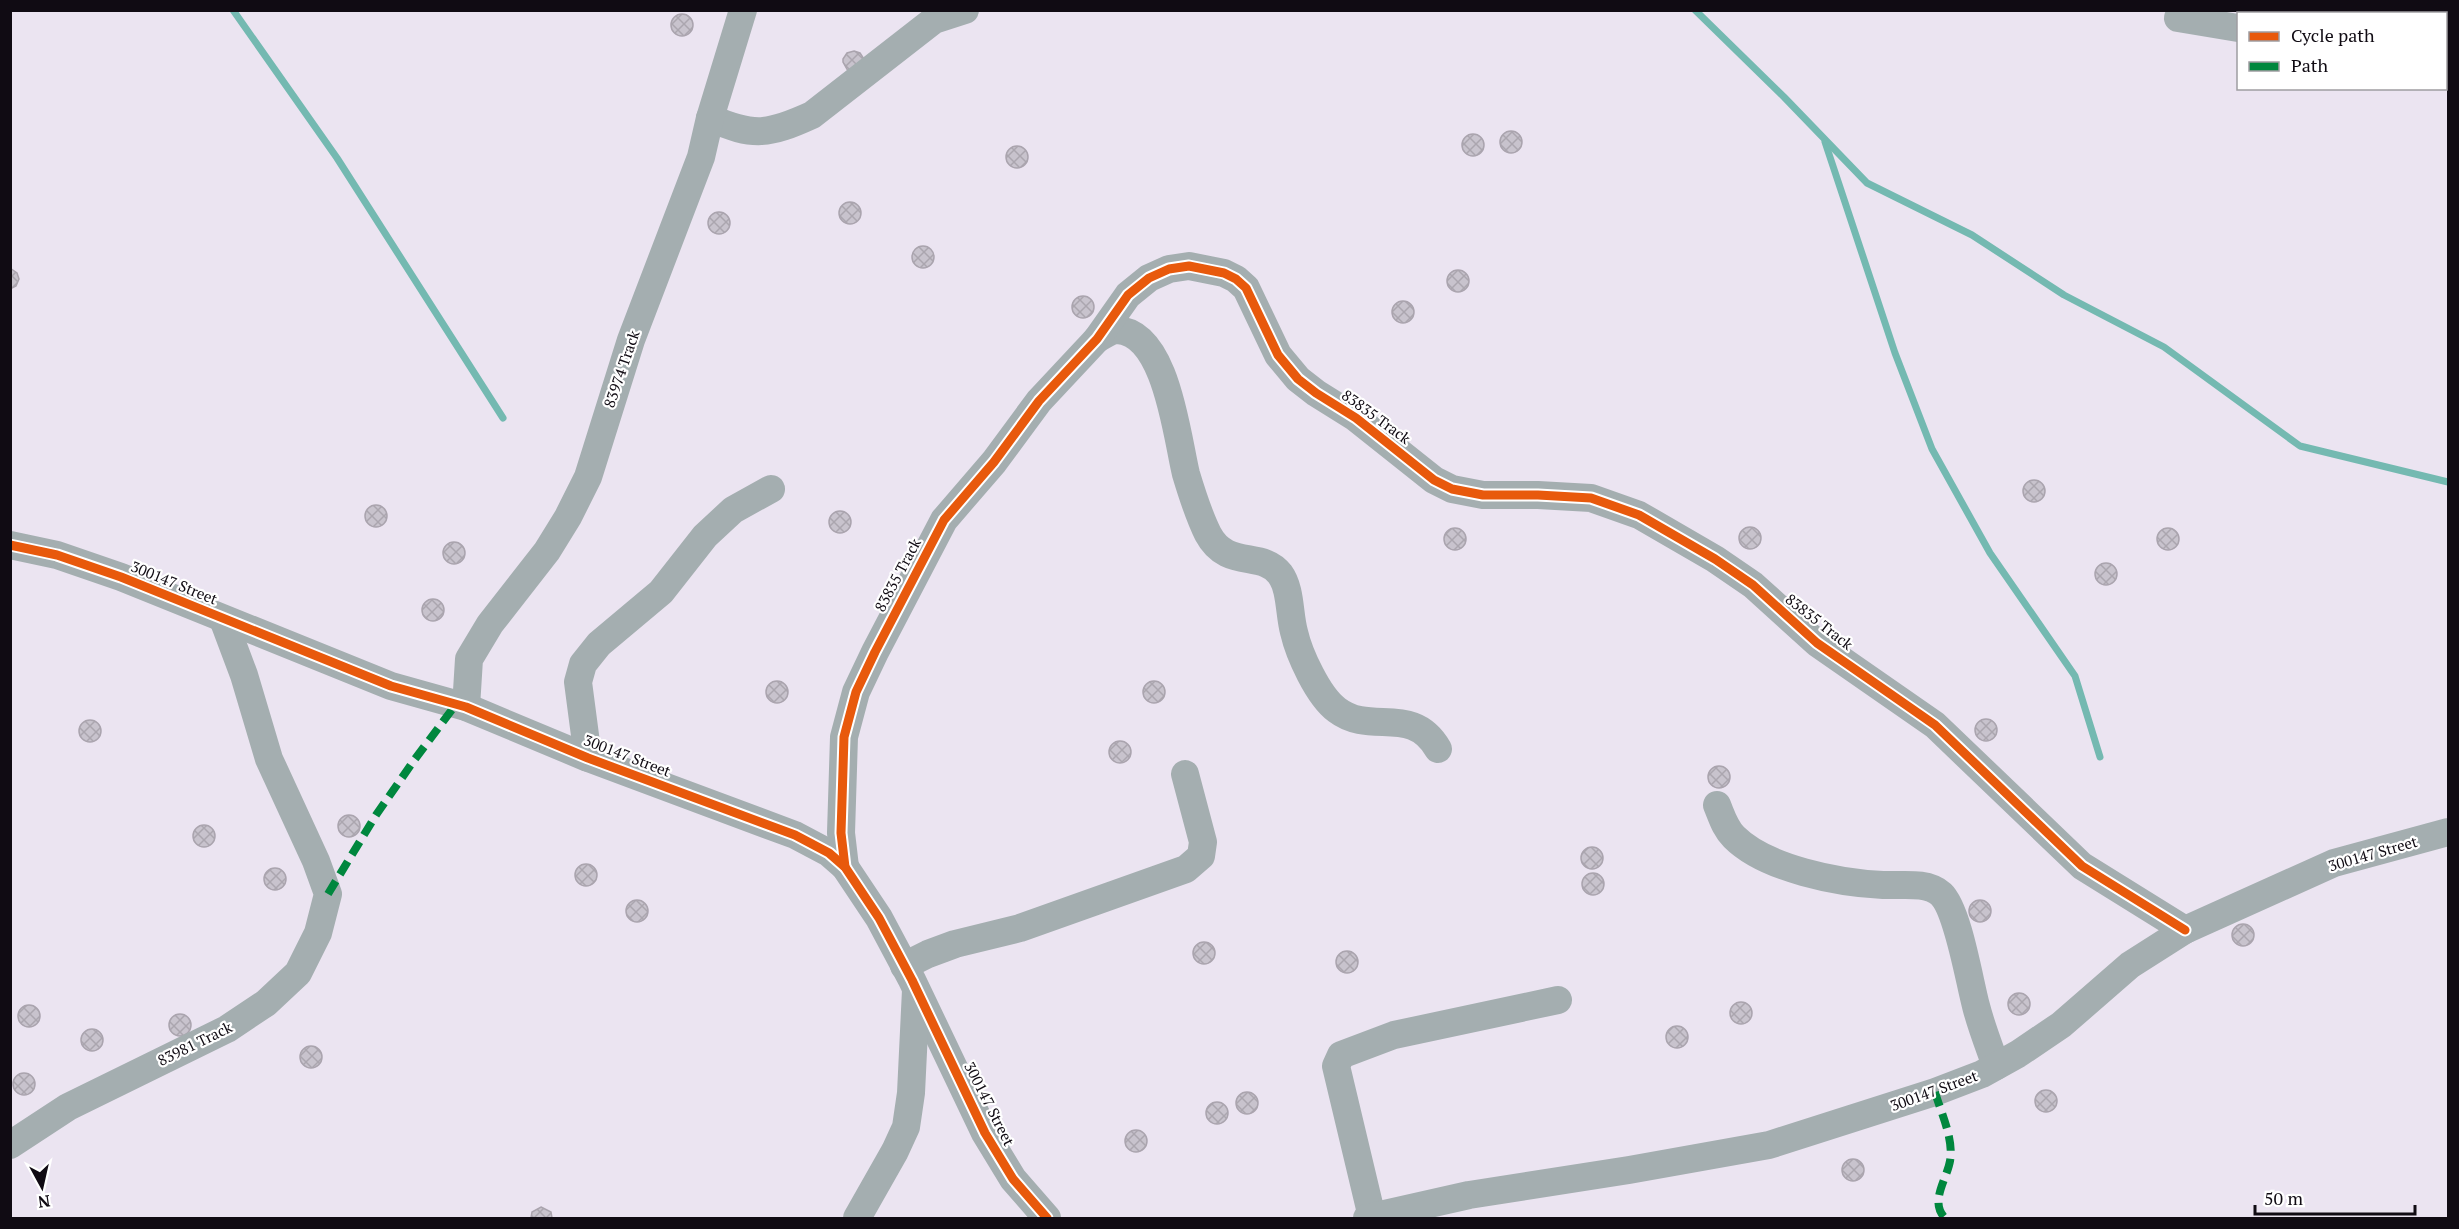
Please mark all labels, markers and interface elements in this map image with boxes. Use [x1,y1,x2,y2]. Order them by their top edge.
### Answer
legend [2237,12,2447,90]
text: Cycle path [2291,23,2375,47]
text: Path [2291,53,2328,77]
street label: 83974 Track [598,327,644,410]
street label: 83835 Track [1338,384,1415,448]
street label: 83835 Track [869,534,925,615]
street label: 300147 Street [128,556,221,609]
street label: 83835 Track [1782,589,1858,654]
street label: 300147 Street [581,729,674,781]
street label: 300147 Street [2326,831,2420,875]
street label: 83981 Track [154,1016,235,1070]
street label: 300147 Street [960,1058,1020,1149]
street label: 300147 Street [1887,1065,1981,1115]
north arrow [12,1157,72,1217]
scale bar [2255,1178,2416,1216]
text: 50 m [2264,1186,2304,1210]
text: N [37,1190,52,1214]

